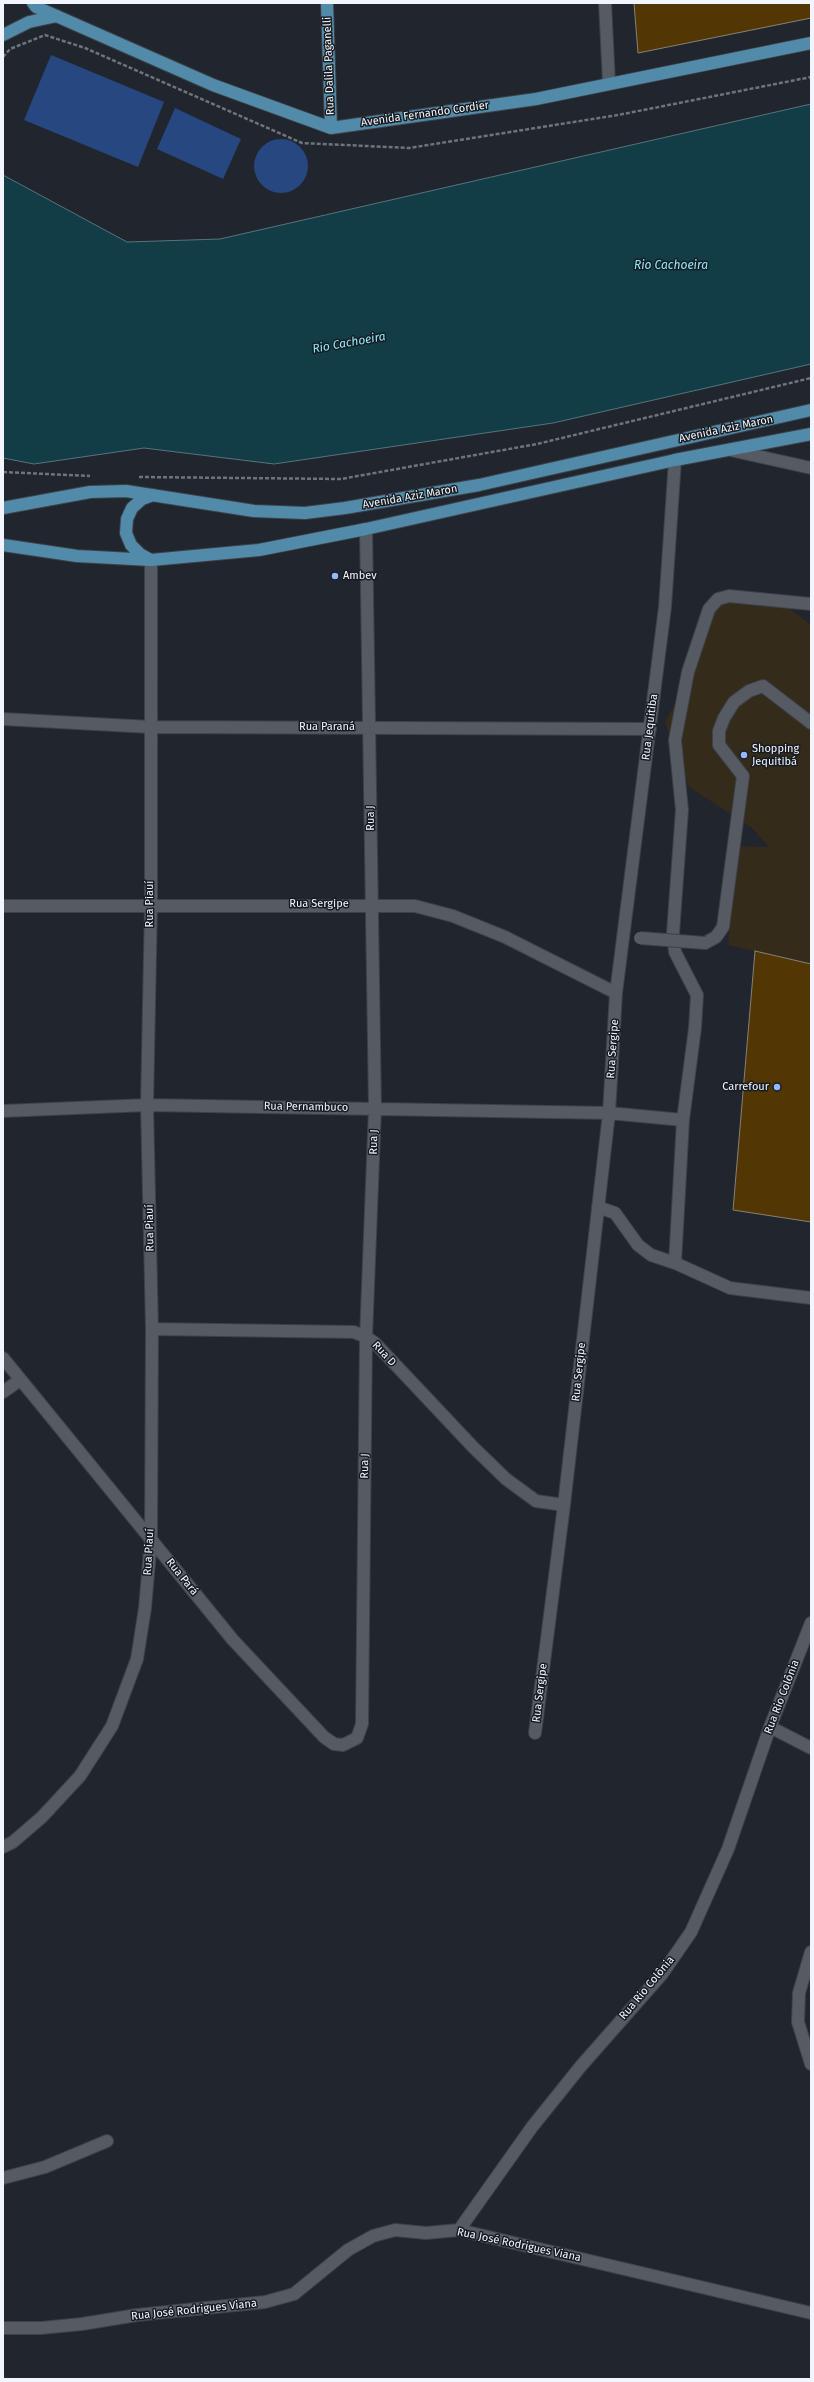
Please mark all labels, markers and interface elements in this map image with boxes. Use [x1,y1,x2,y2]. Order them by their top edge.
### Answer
street label: Rua Dalila Paganelli [321,17,337,115]
street label: Avenida Fernando Cordier [360,98,490,130]
water label: Rio Cachoeira [634,259,708,273]
water label: Rio Cachoeira [311,329,387,357]
street label: Avenida Aziz Maron [678,413,774,445]
street label: Avenida Aziz Maron [362,482,458,512]
place label: Ambev [343,569,377,583]
marker: Ambev [330,571,340,581]
street label: Rua Jequitiba [639,693,661,761]
street label: Rua Paraná [299,720,355,734]
place label: Shopping Jequitibá [752,742,799,768]
marker: Shopping Jequitibá [739,750,749,760]
street label: Rua J [364,805,378,831]
street label: Rua Piauí [143,881,157,927]
street label: Rua Sergipe [289,897,349,911]
street label: Rua Sergipe [604,1019,622,1079]
place label: Carrefour [722,1080,769,1094]
marker: Carrefour [772,1082,782,1092]
street label: Rua Pernambuco [264,1100,348,1114]
street label: Rua J [367,1129,381,1155]
street label: Rua Piauí [143,1204,157,1252]
street label: Rua D [369,1339,399,1369]
street label: Rua Sergipe [569,1342,589,1402]
street label: Rua J [358,1453,372,1479]
street label: Rua Piauí [141,1528,157,1576]
street label: Rua Pará [163,1556,201,1598]
street label: Rua Rio Colônia [762,1658,802,1736]
street label: Rua Sergipe [530,1663,550,1723]
street label: Rua Rio Colônia [617,1954,677,2022]
street label: Rua José Rodrigues Viana [456,2225,582,2265]
street label: Rua José Rodrigues Viana [130,2297,258,2323]

